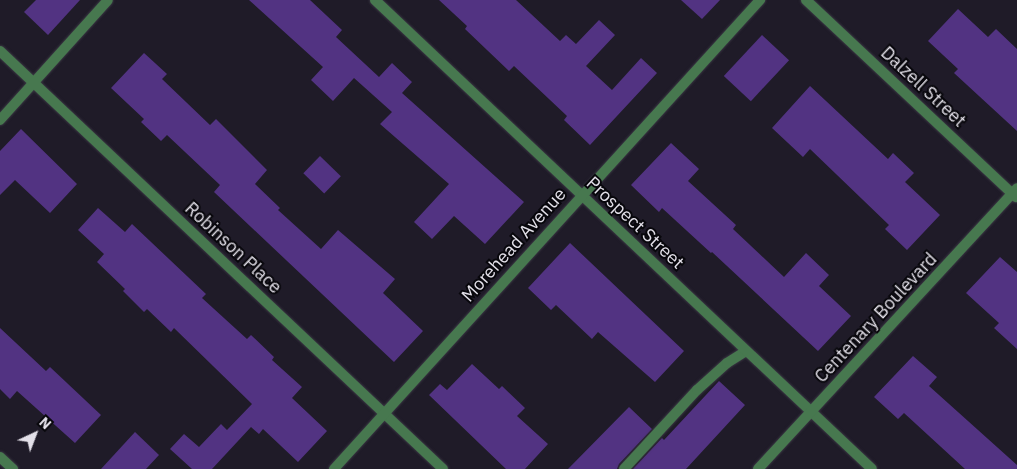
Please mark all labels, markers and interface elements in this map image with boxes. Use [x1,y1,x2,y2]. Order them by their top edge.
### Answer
street label: Dalzell Street [876,42,970,132]
street label: Prospect Street [582,172,688,274]
street label: Morehead Avenue [457,184,571,306]
street label: Robinson Place [180,198,286,298]
street label: Centenary Boulevard [810,249,942,387]
north arrow [10,409,60,459]
text: N [35,413,55,433]

